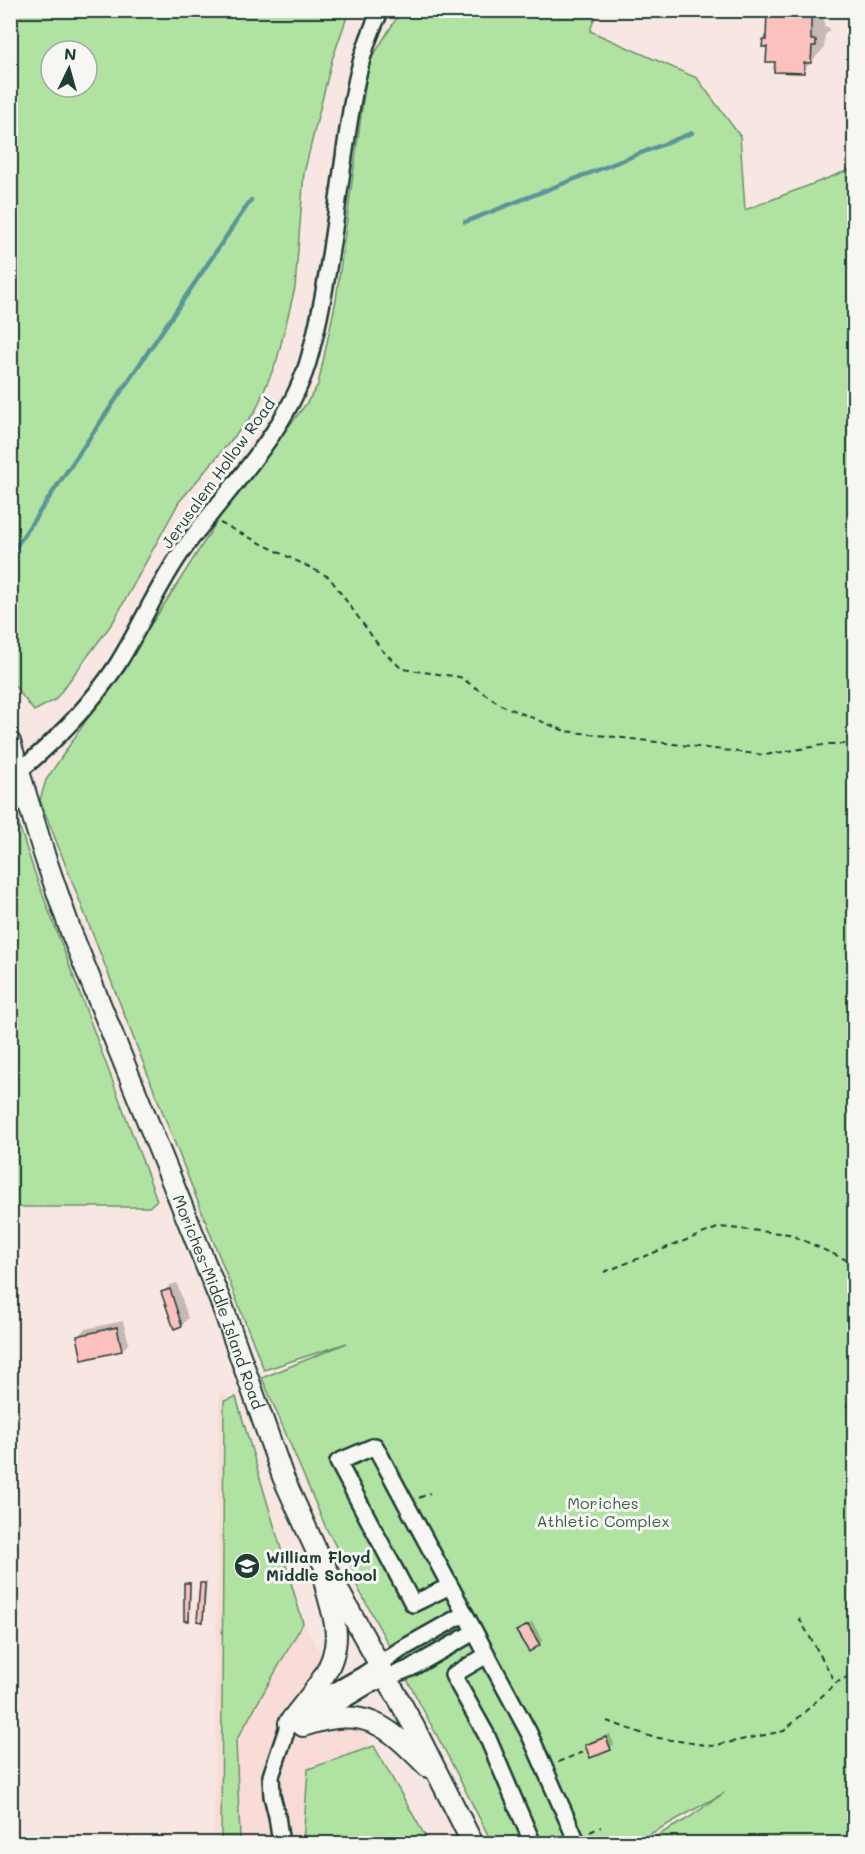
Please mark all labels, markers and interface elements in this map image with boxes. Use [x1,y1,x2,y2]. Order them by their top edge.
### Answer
north arrow [39,39,99,99]
text: N [63,43,77,65]
street label: Jerusalem Hollow Road [156,393,279,552]
street label: Moriches-Middle Island Road [168,1191,269,1412]
park label: Moriches Athletic Complex [536,1492,670,1531]
place label: William Floyd Middle School [266,1546,377,1585]
school or university icon: William Floyd Middle School [232,1551,262,1581]

